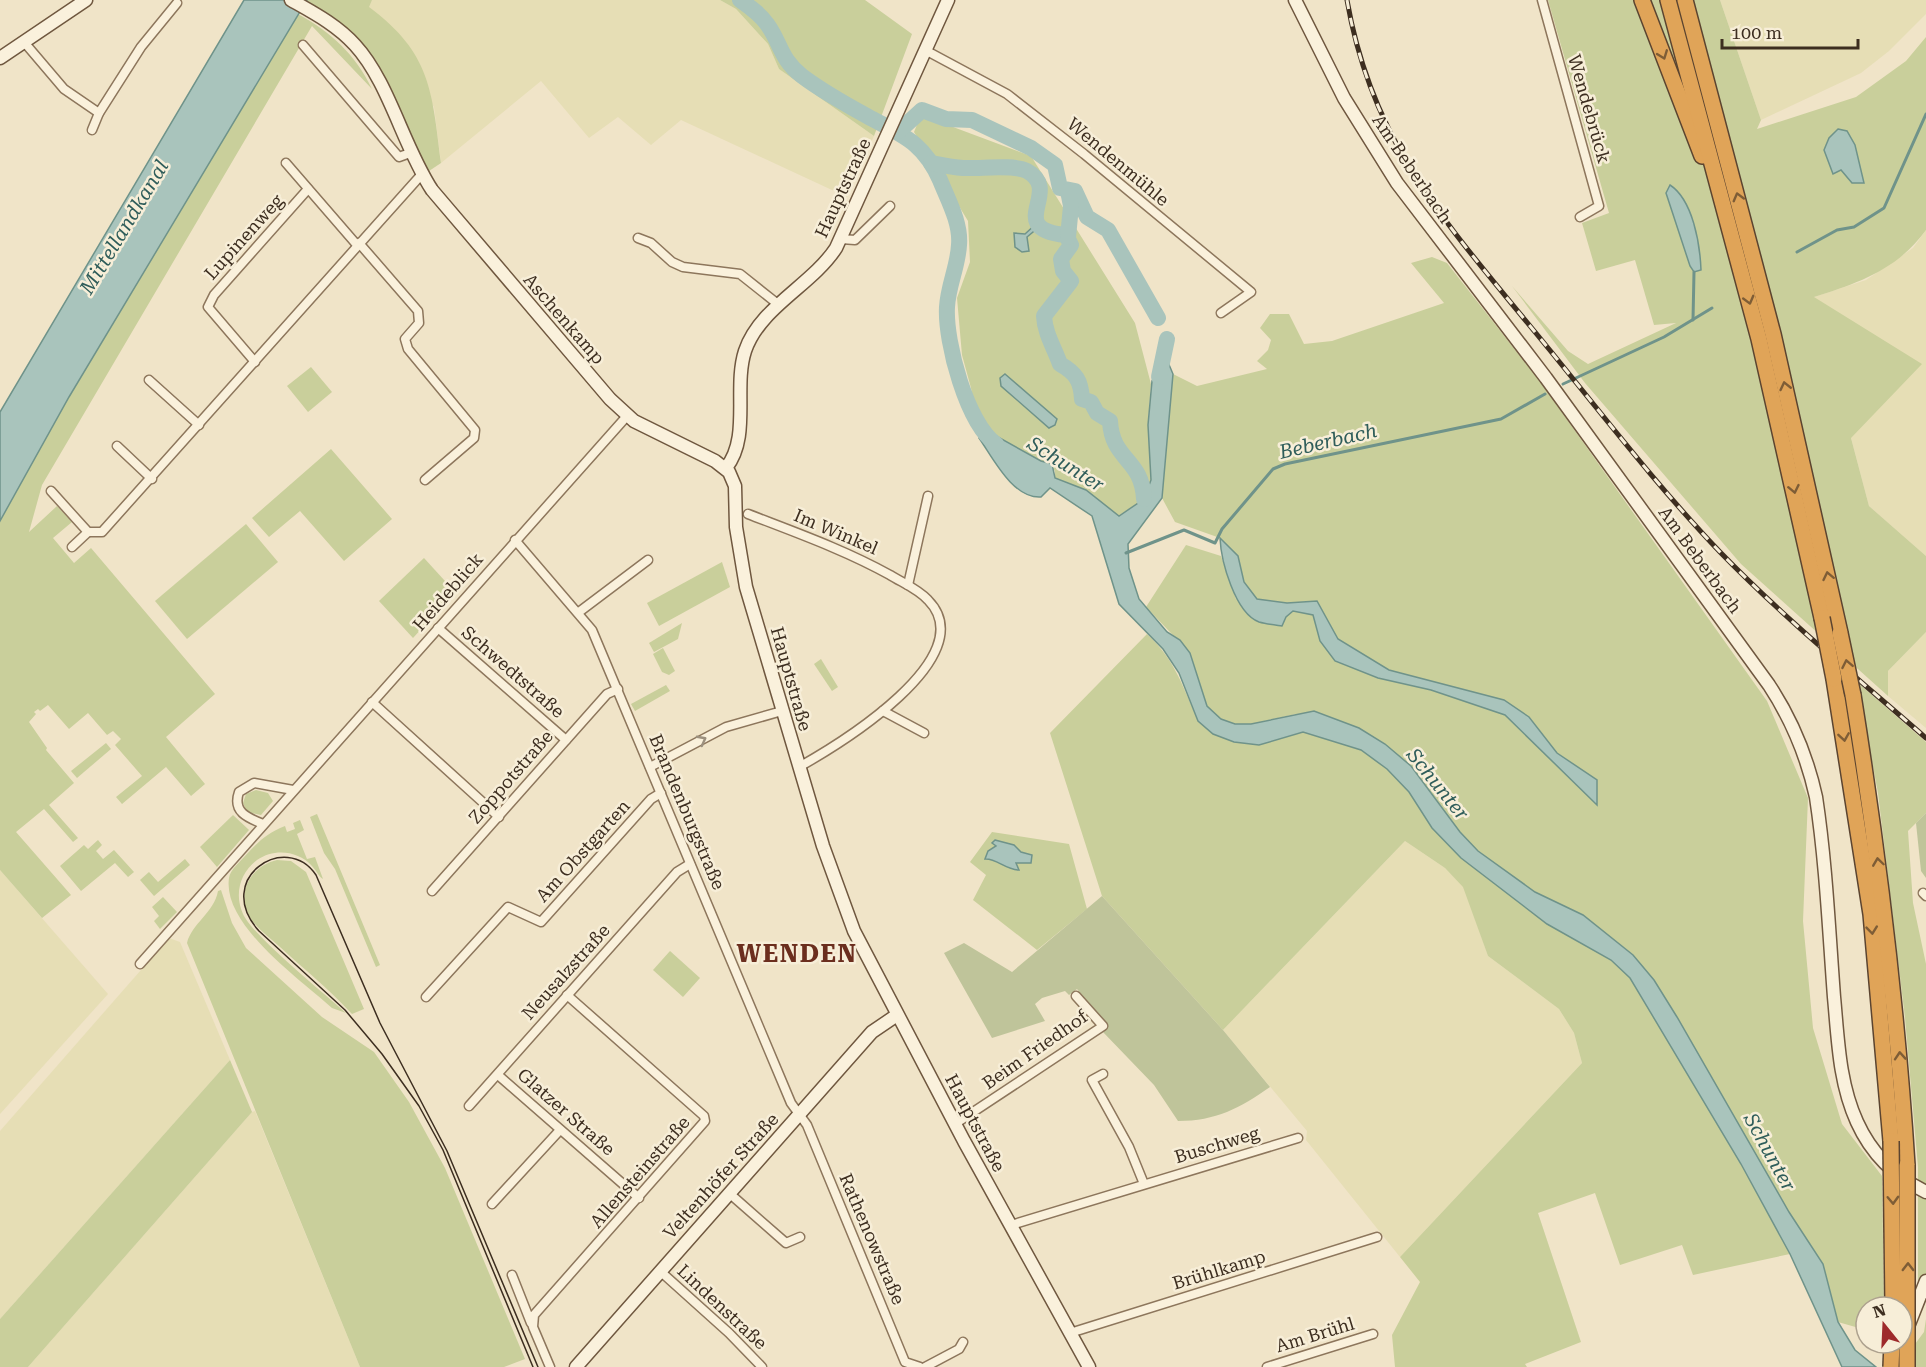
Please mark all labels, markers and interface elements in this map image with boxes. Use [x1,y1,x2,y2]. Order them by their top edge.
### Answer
scale bar [1722,12,1858,50]
text: 100 m [1731,22,1782,43]
one-way arrow [1656,49,1669,59]
street label: Wendebrück [1564,52,1615,166]
street label: Am Beberbach [1368,110,1457,228]
street label: Wendenmühle [1063,113,1174,210]
street label: Hauptstraße [810,135,875,241]
water label: Mittellandkanal [74,156,173,299]
street label: Lupinenweg [200,189,288,284]
one-way arrow [1732,192,1745,202]
street label: Aschenkamp [519,269,609,368]
one-way arrow [1742,294,1754,304]
one-way arrow [1779,381,1792,391]
water label: Beberbach [1276,418,1379,464]
water label: Schunter [1023,431,1109,497]
one-way arrow [1786,484,1799,494]
street label: Am Beberbach [1655,502,1746,618]
street label: Im Winkel [791,504,882,559]
street label: Heideblick [408,549,487,635]
one-way arrow [1822,571,1835,581]
street label: Schwedtstraße [458,621,569,722]
street label: Hauptstraße [767,624,816,734]
one-way arrow [1841,659,1854,669]
street label: Zoppotstraße [464,726,557,828]
street label: Brandenburgstraße [645,731,730,893]
one-way arrow [1837,732,1850,742]
one-way arrow [696,736,706,747]
water label: Schunter [1401,742,1475,825]
street label: Am Obstgarten [531,795,634,906]
one-way arrow [1873,857,1885,867]
street label: Neusalzstraße [517,920,614,1024]
one-way arrow [1865,925,1878,935]
district label: WENDEN [737,940,857,968]
street label: Beim Friedhof [978,1005,1092,1094]
one-way arrow [1893,1051,1906,1060]
street label: Glatzer Straße [513,1064,619,1160]
street label: Hauptstraße [941,1070,1010,1175]
street label: Veltenhöfer Straße [659,1108,783,1243]
water label: Schunter [1738,1108,1801,1196]
street label: Allensteinstraße [585,1111,694,1232]
street label: Buschweg [1172,1121,1263,1167]
street label: Rathenowstraße [835,1170,910,1308]
one-way arrow [1887,1195,1899,1204]
street label: Brühlkamp [1170,1245,1268,1294]
street label: Lindenstraße [673,1260,772,1354]
one-way arrow [1902,1262,1915,1271]
north arrow [1854,1295,1914,1355]
text: N [1871,1300,1888,1322]
street label: Am Brühl [1273,1312,1357,1356]

